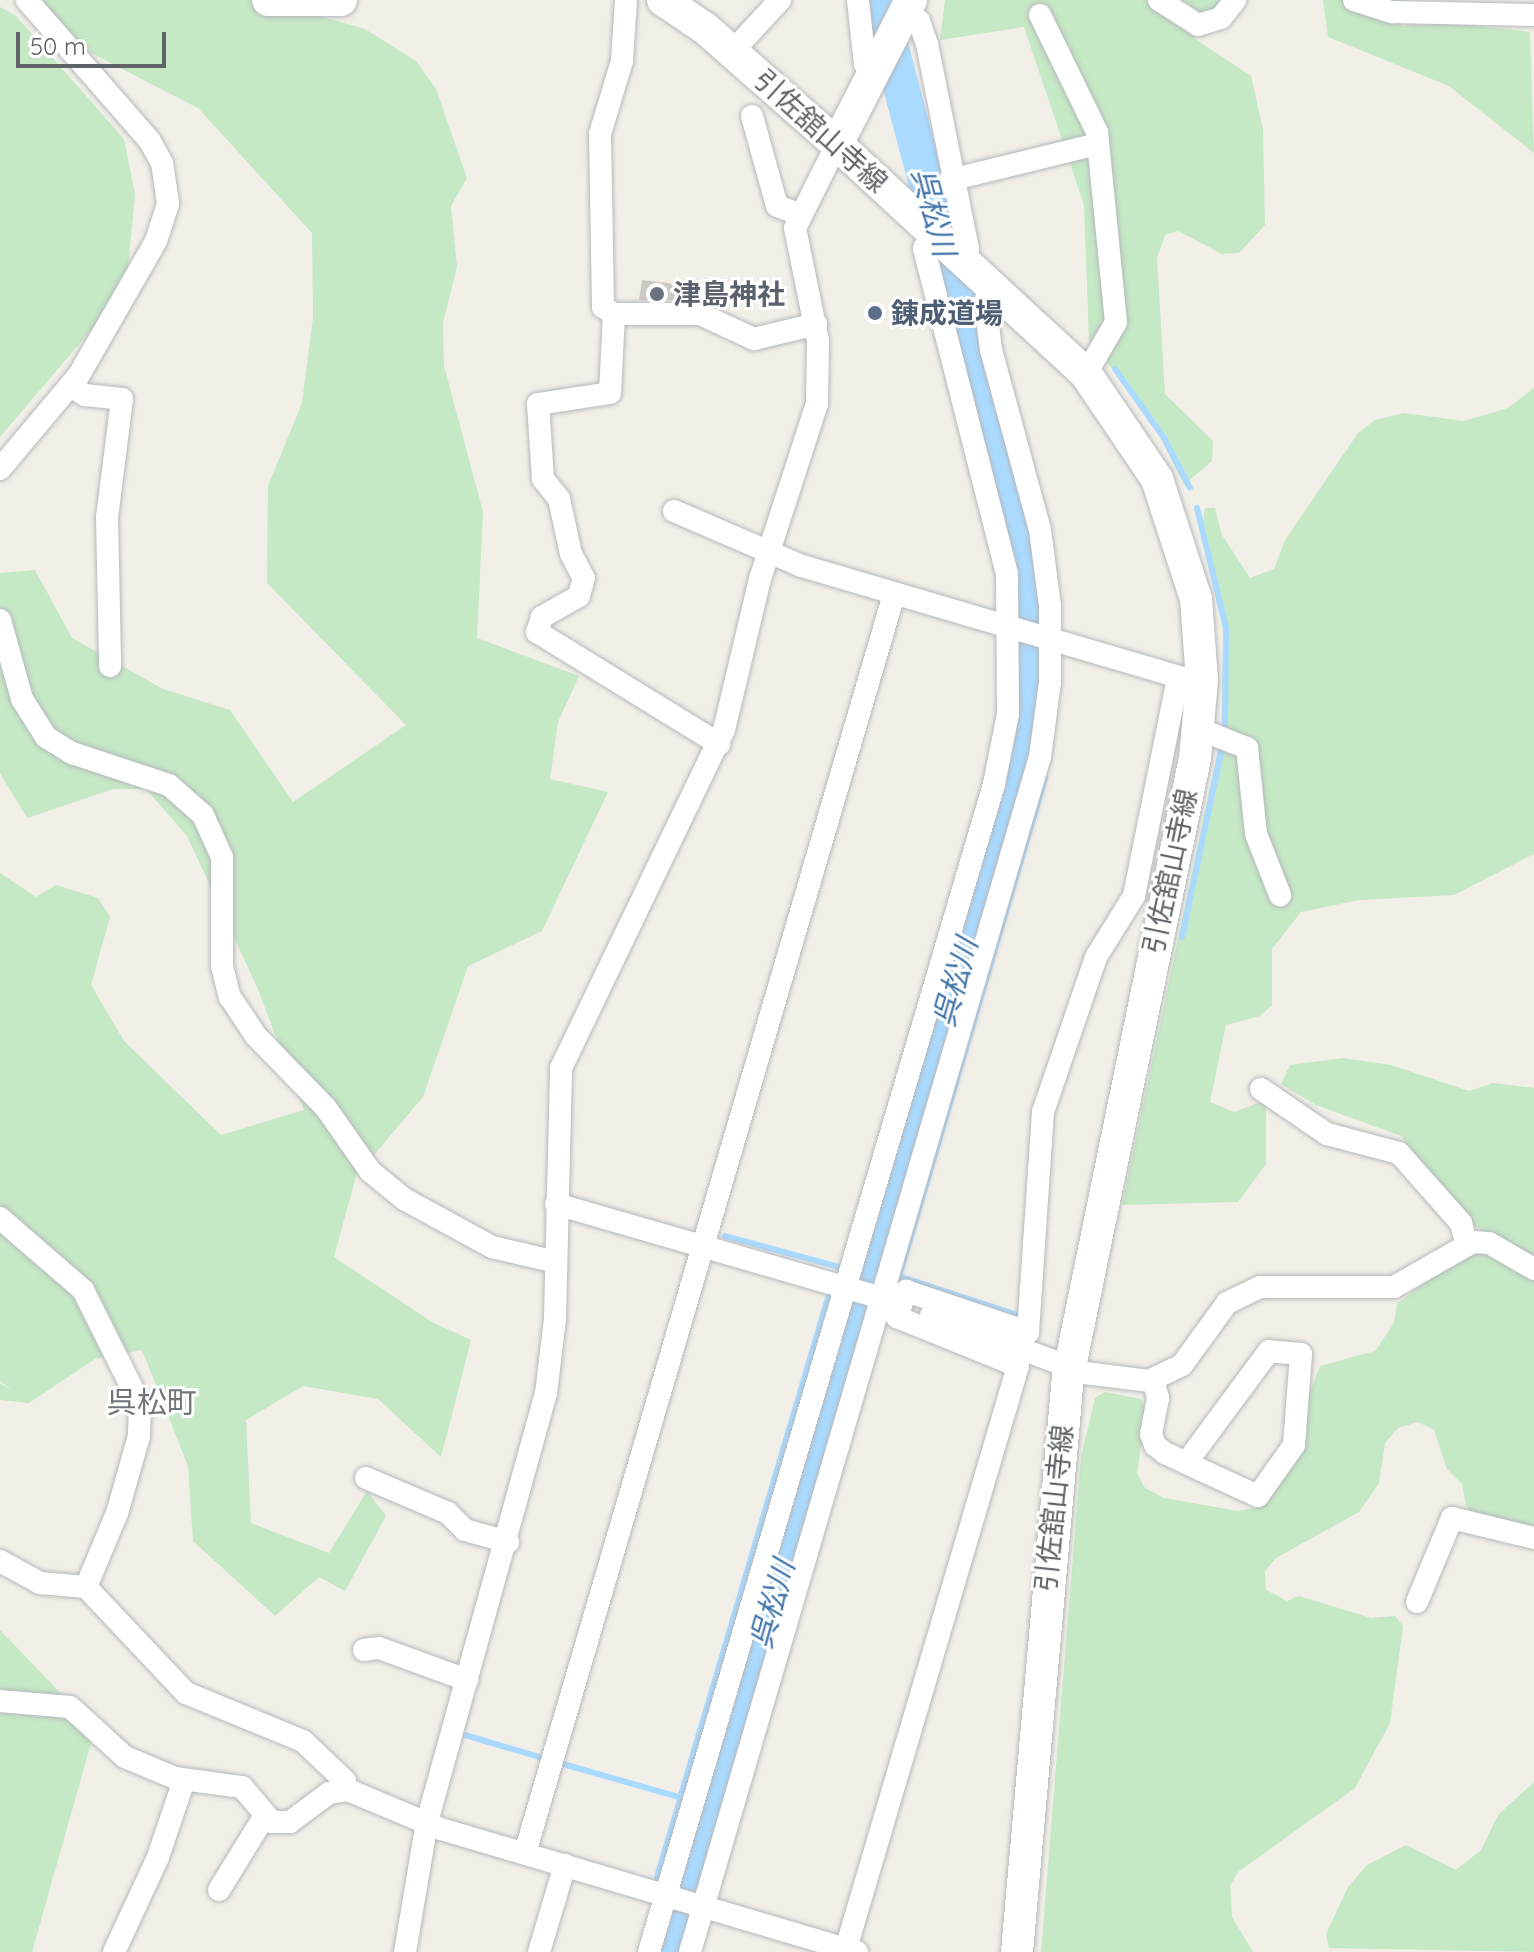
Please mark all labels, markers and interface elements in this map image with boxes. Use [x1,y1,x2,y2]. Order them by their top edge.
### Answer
scale bar [20,16,170,66]
text: 50 m [30,31,86,61]
street label: 引佐舘山寺線 [747,62,895,200]
water label: 呉松川 [905,164,963,260]
place label: 津島神社 [673,277,785,311]
marker: 津島神社 [648,285,666,303]
place label: 錬成道場 [891,296,1003,330]
marker: 錬成道場 [866,304,884,322]
street label: 引佐舘山寺線 [1136,785,1204,957]
water label: 呉松川 [925,934,985,1030]
district label: 呉松町 [107,1384,197,1420]
street label: 引佐舘山寺線 [1029,1423,1079,1593]
water label: 呉松川 [742,1556,802,1652]

